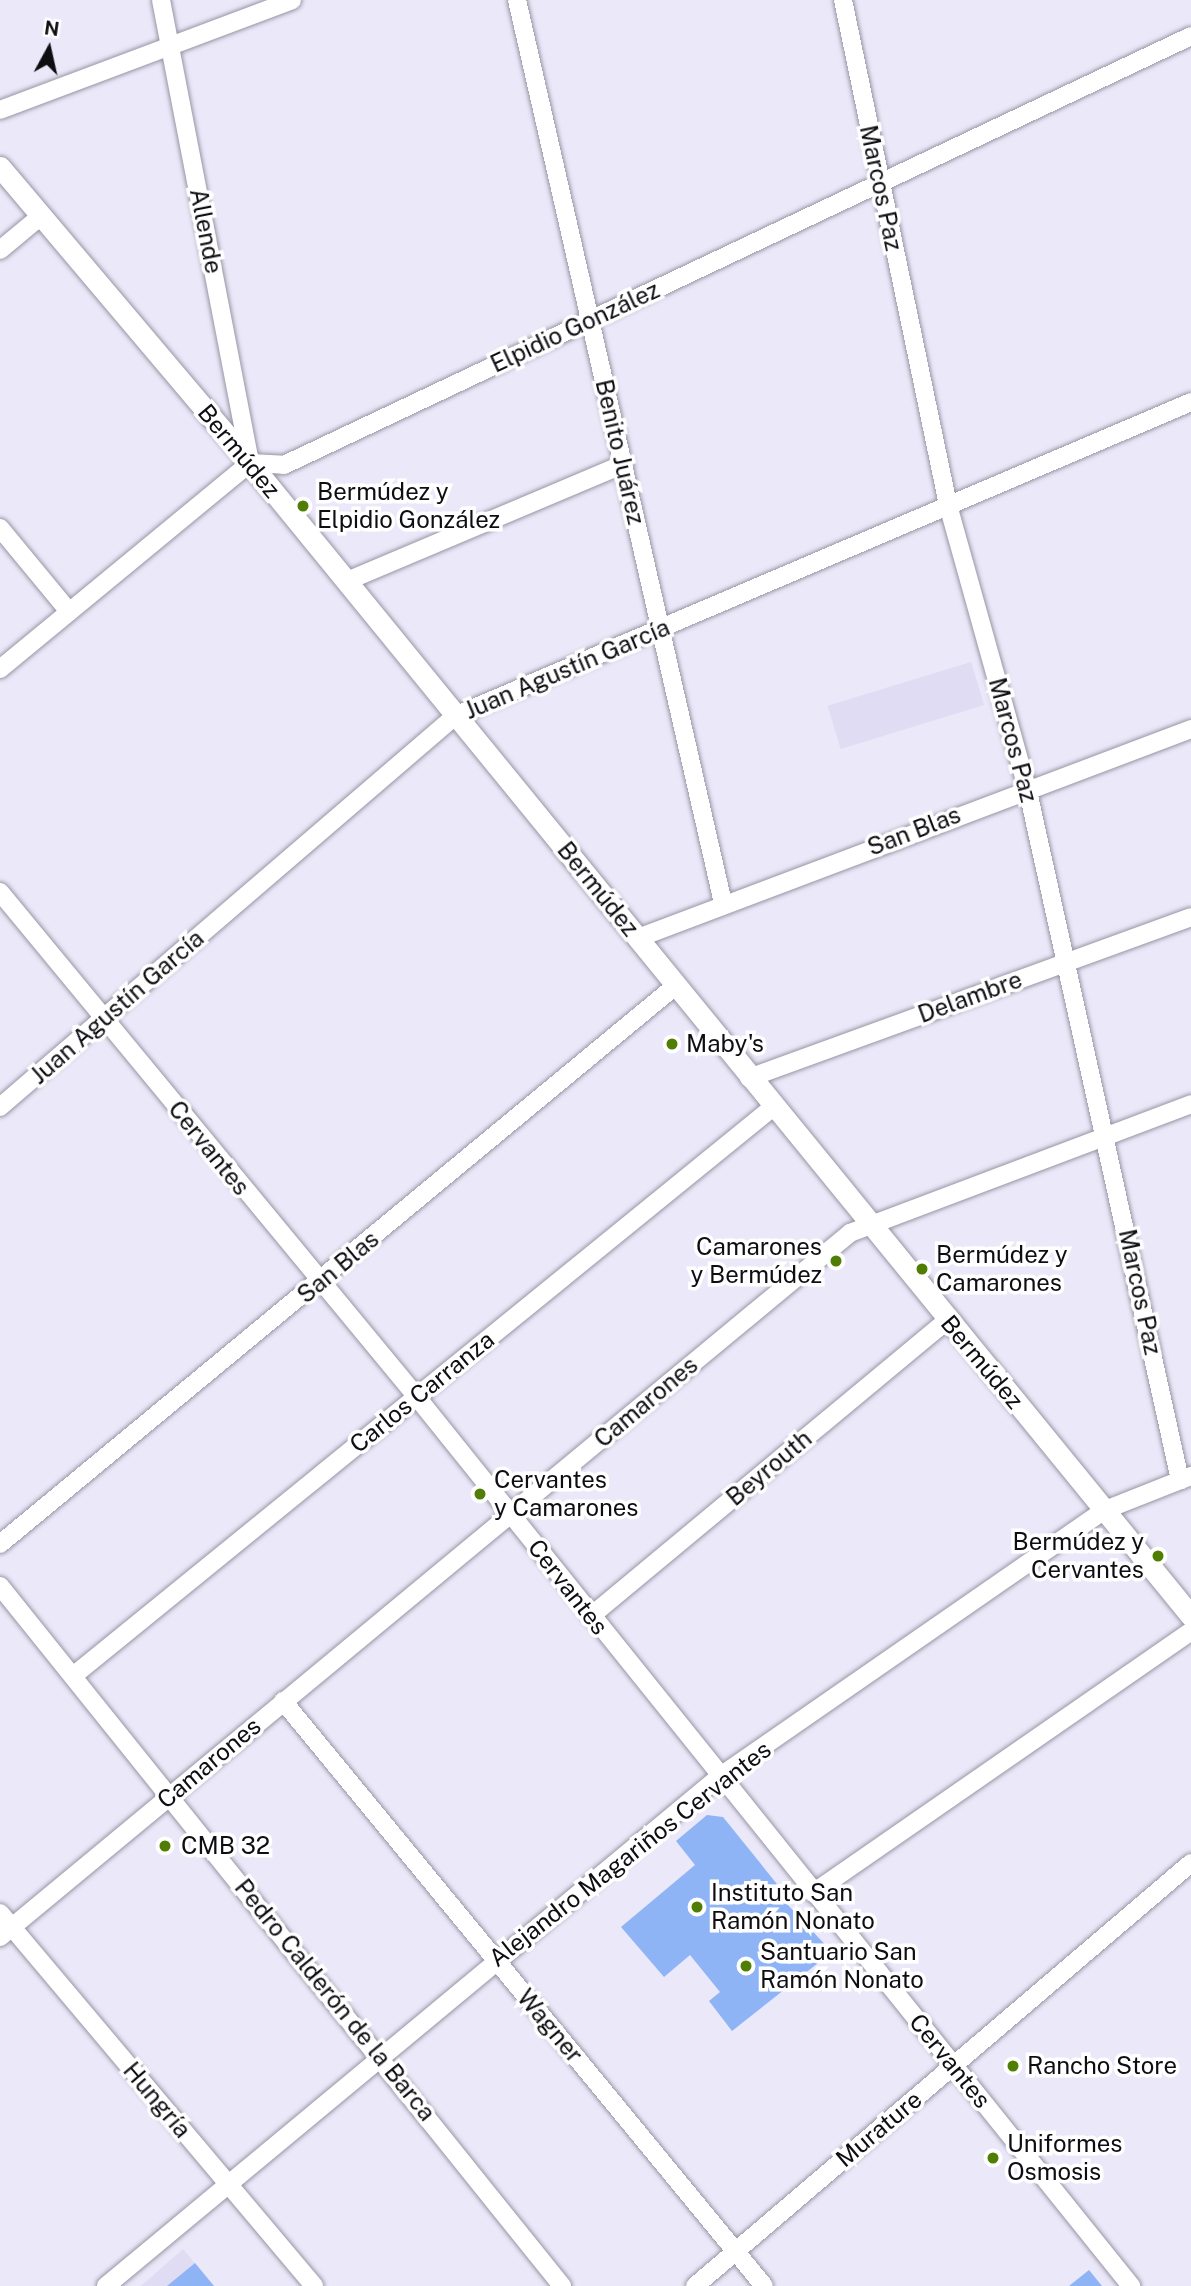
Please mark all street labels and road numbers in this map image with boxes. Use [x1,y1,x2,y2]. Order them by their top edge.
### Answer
street label: Marcos Paz [854,122,908,254]
street label: Allende [184,186,228,276]
street label: Elpidio González [486,275,664,379]
street label: Benito Juárez [589,376,651,528]
street label: Bermúdez [192,398,286,504]
street label: Juan Agustín García [460,613,674,725]
street label: Marcos Paz [983,675,1043,805]
street label: San Blas [863,800,965,862]
street label: Bermúdez [551,836,645,942]
street label: Juan Agustín García [24,924,210,1090]
street label: Delambre [914,965,1026,1029]
street label: Cervantes [162,1095,256,1201]
street label: San Blas [291,1225,385,1309]
street label: Marcos Paz [1113,1226,1167,1358]
street label: Bermúdez [935,1309,1029,1415]
street label: Carlos Carranza [344,1325,500,1459]
street label: Camarones [589,1351,703,1453]
street label: Beyrouth [721,1424,817,1512]
street label: Cervantes [522,1534,614,1640]
street label: Camarones [152,1712,266,1814]
street label: Alejandro Magariños Cervantes [483,1735,777,1973]
street label: Pedro Calderón de la Barca [228,1873,442,2127]
street label: Wagner [511,1983,589,2069]
street label: Cervantes [903,2008,997,2114]
street label: Hungría [117,2056,197,2144]
street label: Murature [830,2085,928,2173]

